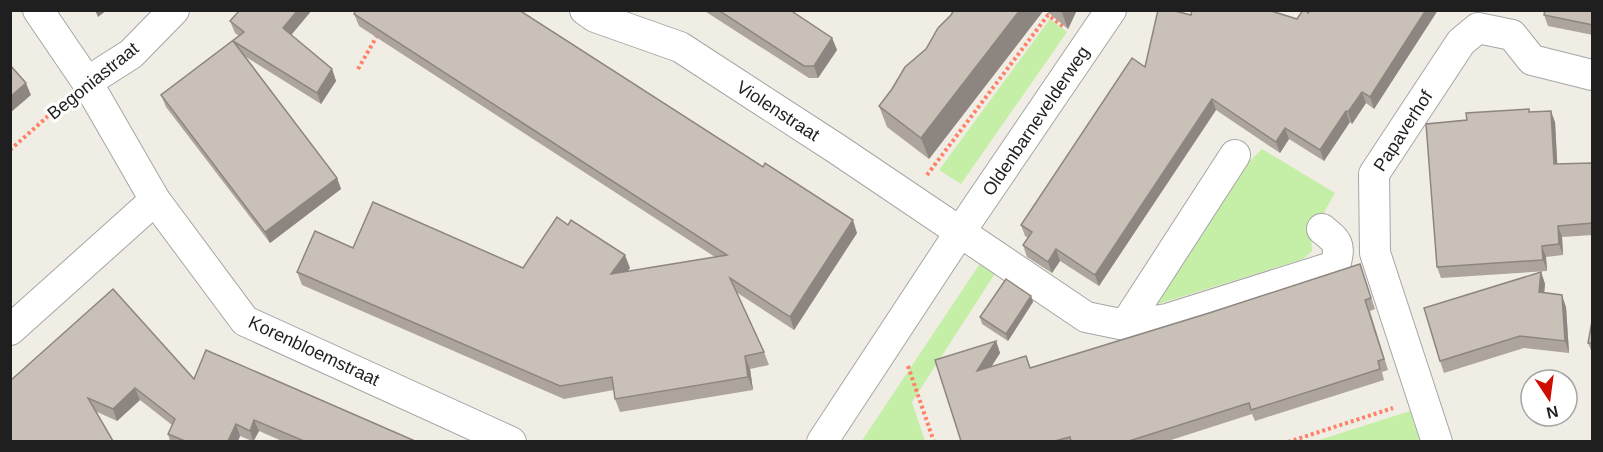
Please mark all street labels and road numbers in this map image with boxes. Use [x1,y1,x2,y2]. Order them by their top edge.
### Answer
street label: Begoniastraat [44,38,142,124]
street label: Oldenbarnevelderweg [978,42,1094,200]
street label: Violenstraat [733,77,823,145]
street label: Papaverhof [1370,86,1437,175]
street label: Korenbloemstraat [245,312,383,390]

